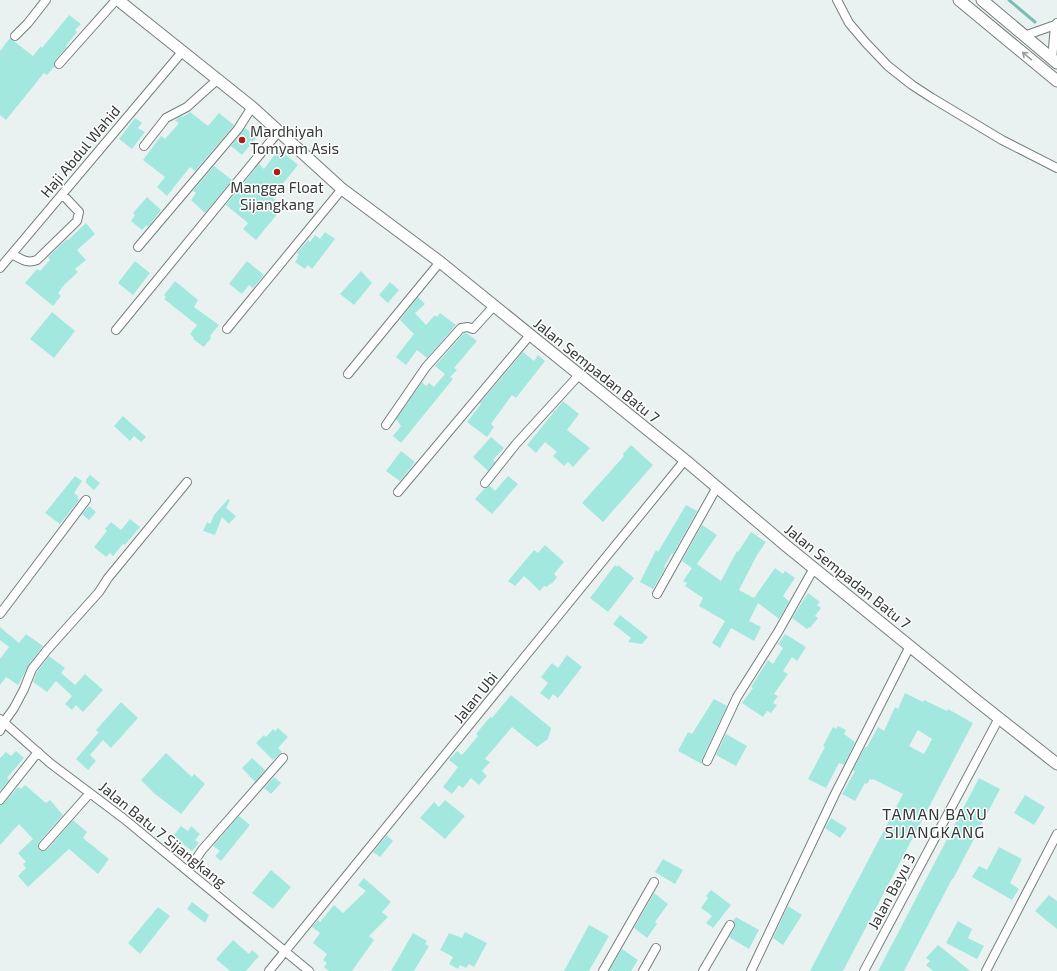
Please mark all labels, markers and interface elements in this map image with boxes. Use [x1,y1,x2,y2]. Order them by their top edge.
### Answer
one-way arrow [1021,51,1032,60]
street label: Haji Abdul Wahid [36,101,124,201]
place label: Mardhiyah Tomyam Asis [250,122,339,157]
marker: Mardhiyah Tomyam Asis [237,135,247,145]
marker: Mangga Float Sijangkang [272,167,282,177]
place label: Mangga Float Sijangkang [230,178,324,214]
street label: Jalan Sempadan Batu 7 [531,314,664,426]
street label: Jalan Sempadan Batu 7 [782,520,915,632]
street label: Jalan Ubi [449,668,501,726]
street label: Jalan Batu 7 Sijangkang [95,777,231,892]
district label: TAMAN BAYU SIJANGKANG [882,804,988,841]
street label: Jalan Bayu 3 [863,850,919,932]

